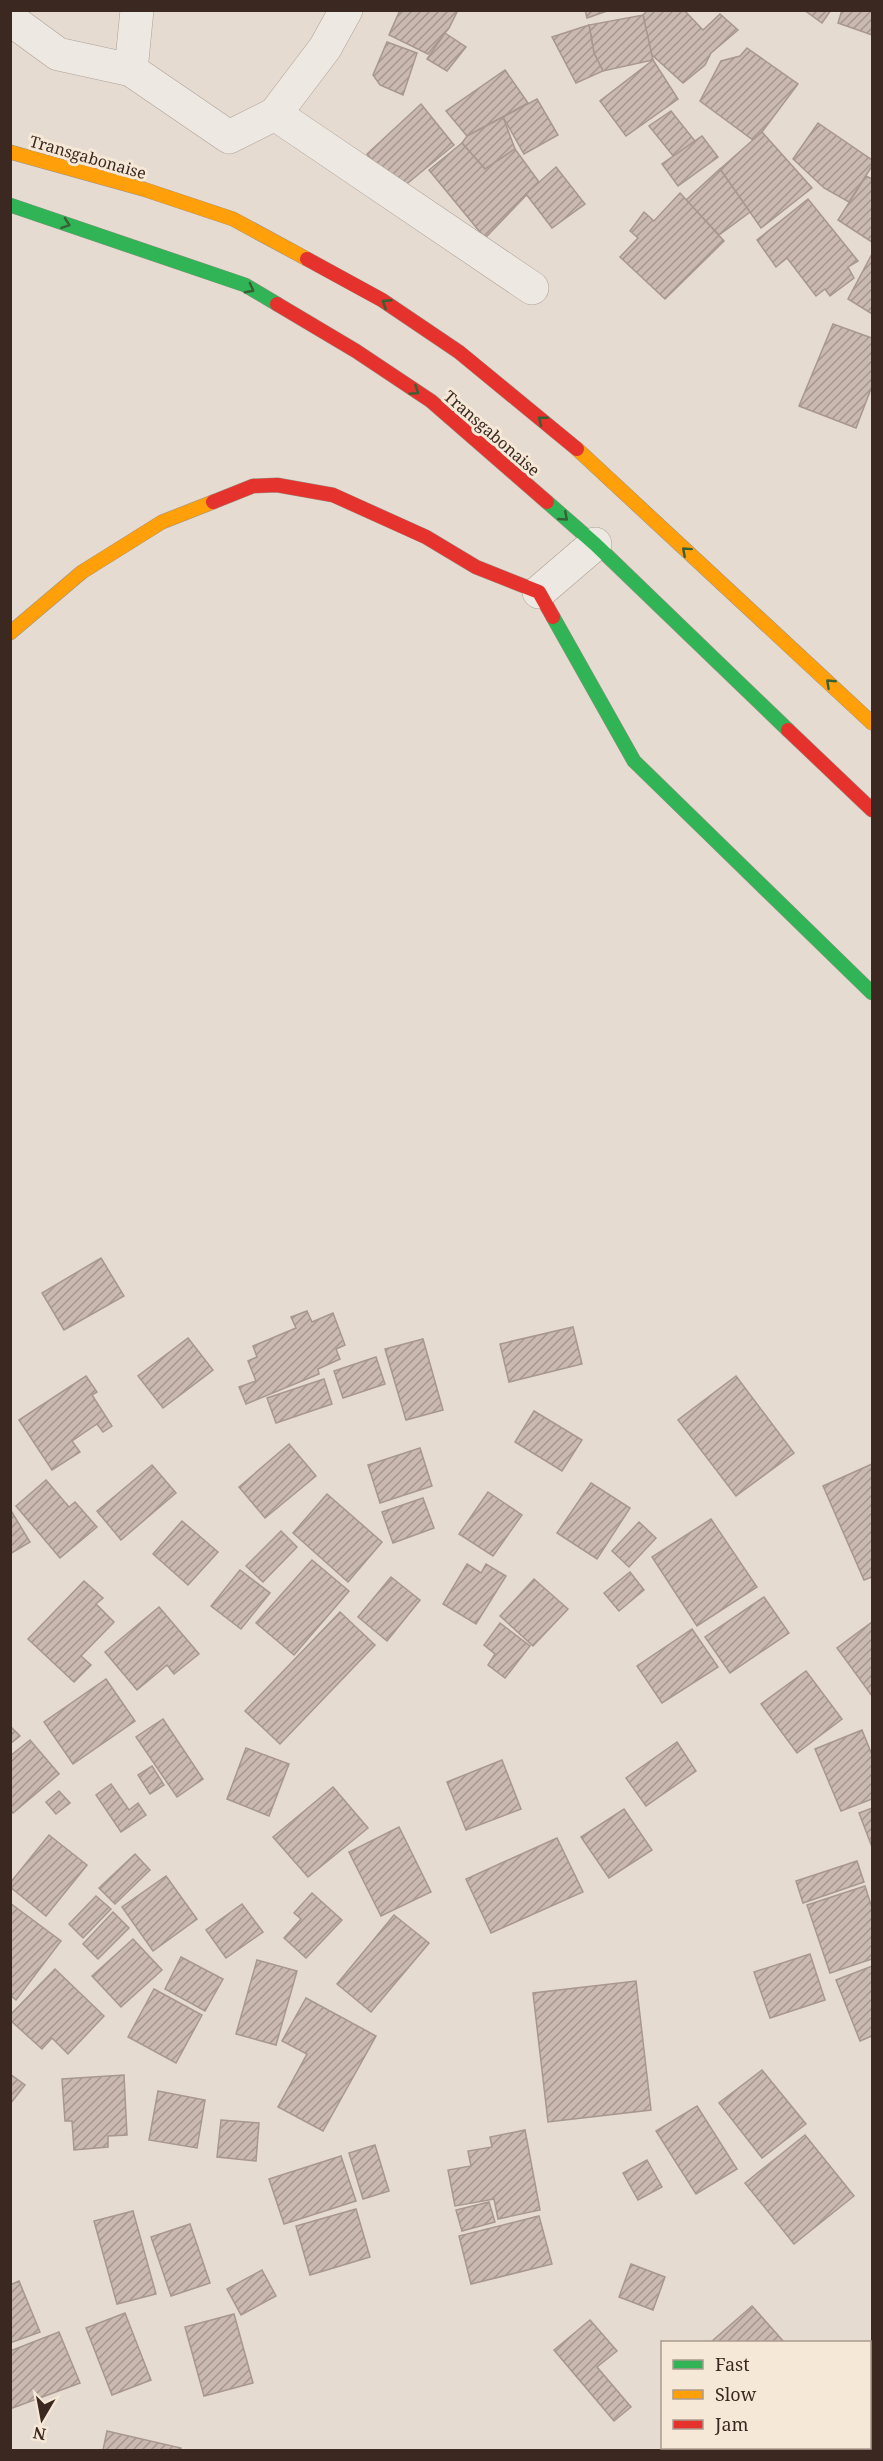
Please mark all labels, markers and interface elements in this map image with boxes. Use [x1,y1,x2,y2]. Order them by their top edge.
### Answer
street label: Transgabonaise [27,130,149,184]
one-way arrow [60,217,71,230]
one-way arrow [243,282,254,293]
one-way arrow [382,299,393,310]
one-way arrow [409,384,420,395]
street label: Transgabonaise [439,385,545,481]
one-way arrow [538,416,549,427]
one-way arrow [557,510,568,521]
one-way arrow [682,548,693,559]
one-way arrow [826,679,837,690]
legend [661,2341,871,2449]
text: Fast [715,2352,750,2376]
text: Slow [715,2382,757,2406]
north arrow [12,2389,72,2449]
text: Jam [714,2412,749,2436]
text: N [31,2422,48,2446]

